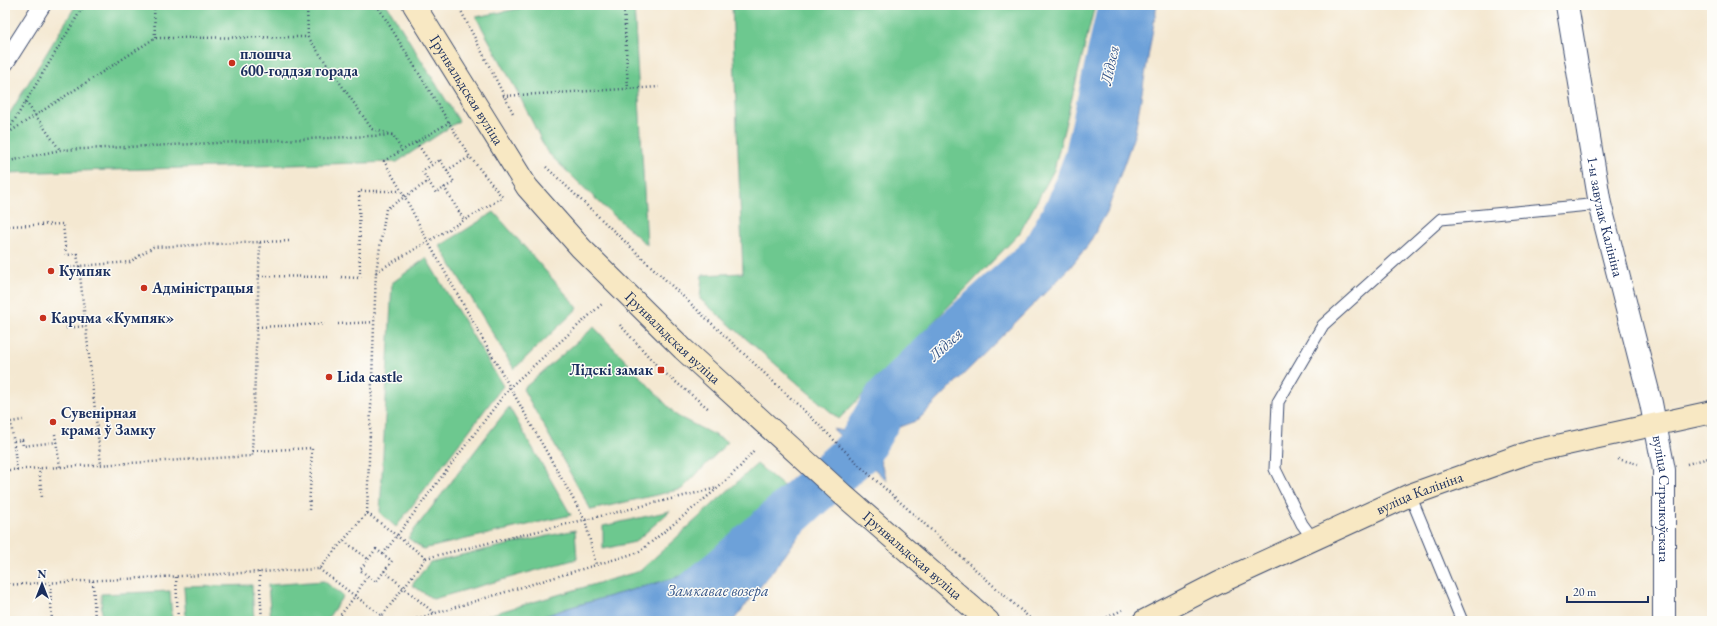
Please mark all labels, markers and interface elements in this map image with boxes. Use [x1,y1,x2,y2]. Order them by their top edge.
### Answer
street label: Грунвальдская вуліца [426,31,508,148]
water label: Лідзея [1095,43,1124,88]
place label: плошча 600-годдзя горада [240,44,358,80]
marker: плошча 600-годдзя горада [227,58,237,68]
street label: 1-ы завулак Калініна [1583,155,1628,279]
place label: Кумпяк [59,261,111,280]
marker: Кумпяк [46,266,56,276]
place label: Адміністрацыя [151,278,254,297]
marker: Адміністрацыя [139,283,149,293]
street label: Грунвальдская вуліца [621,287,725,388]
place label: Карчма «Кумпяк» [51,308,175,327]
marker: Карчма «Кумпяк» [38,313,48,323]
water label: Лідзея [923,323,967,366]
place label: Лідскі замак [569,360,654,379]
marker: Лідскі замак [656,365,666,375]
place label: Lida castle [337,367,402,386]
marker: Lida castle [324,372,334,382]
place label: Сувенірная крама ў Замку [61,403,156,439]
marker: Сувенірная крама ў Замку [48,417,58,427]
street label: вуліца Стралкоўскага [1648,433,1674,563]
street label: вуліца Калініна [1373,467,1465,518]
street label: Грунвальдская вуліца [859,507,967,604]
north arrow [22,564,62,604]
text: N [38,567,47,581]
scale bar [1567,578,1648,604]
water label: Замкавае возера [667,580,769,601]
text: 20 m [1573,584,1597,600]

